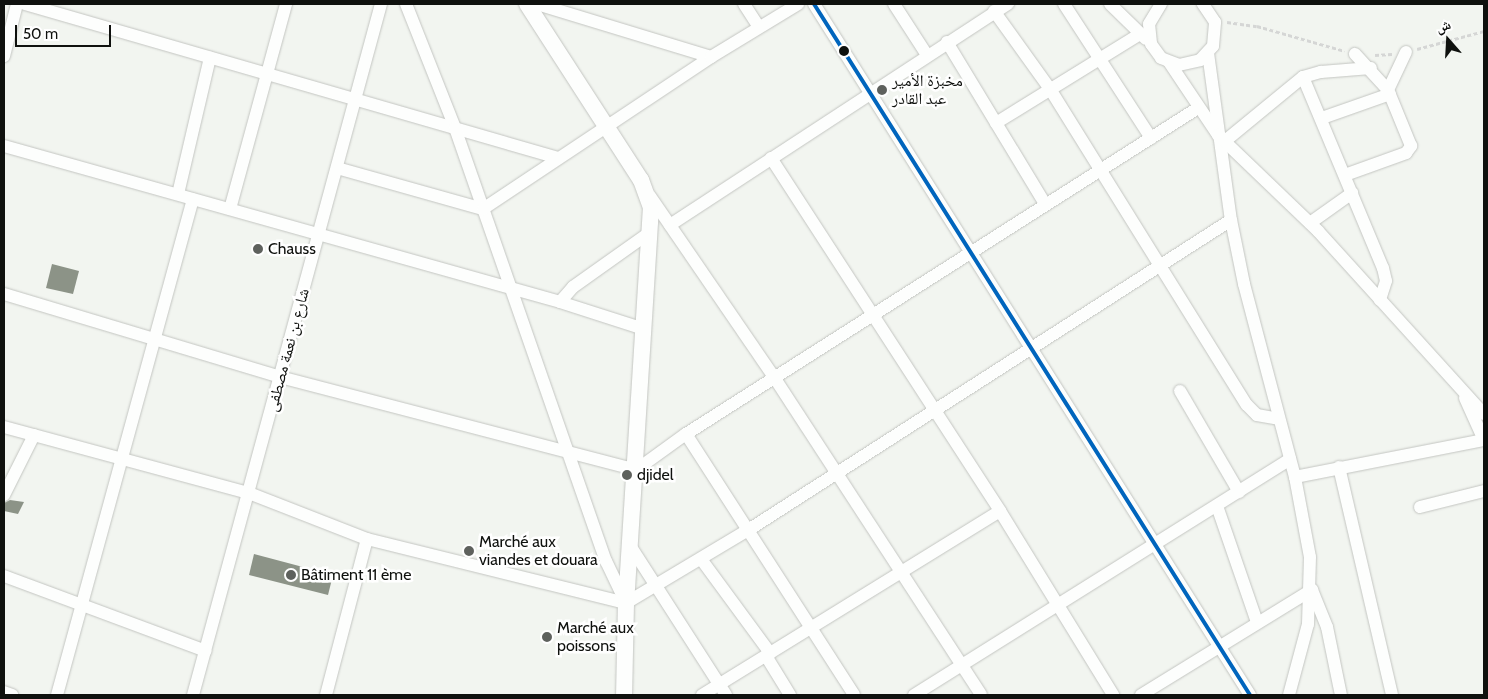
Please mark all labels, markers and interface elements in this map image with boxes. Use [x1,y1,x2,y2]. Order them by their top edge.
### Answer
scale bar [18,15,114,47]
north arrow [1423,15,1473,65]
text: ش [1433,15,1453,37]
text: 50 m [23,25,58,43]
unlabelled marker [839,46,849,56]
place label: مخبزة الأمير عبد القادر [892,71,963,109]
marker: مخبزة الأمير عبد القادر [876,84,888,96]
place label: Chauss [268,239,316,259]
marker: Chauss [252,243,264,255]
street label: شارع بن نعمة مصطفى [262,286,314,414]
place label: djidel [637,465,674,485]
marker: djidel [621,469,633,481]
place label: Marché aux viandes et douara [479,532,598,570]
marker: Marché aux viandes et douara [463,545,475,557]
place label: Bâtiment 11 ème [301,565,411,585]
marker: Bâtiment 11 ème [285,569,297,581]
place label: Marché aux poissons [557,618,634,656]
marker: Marché aux poissons [541,631,553,643]

